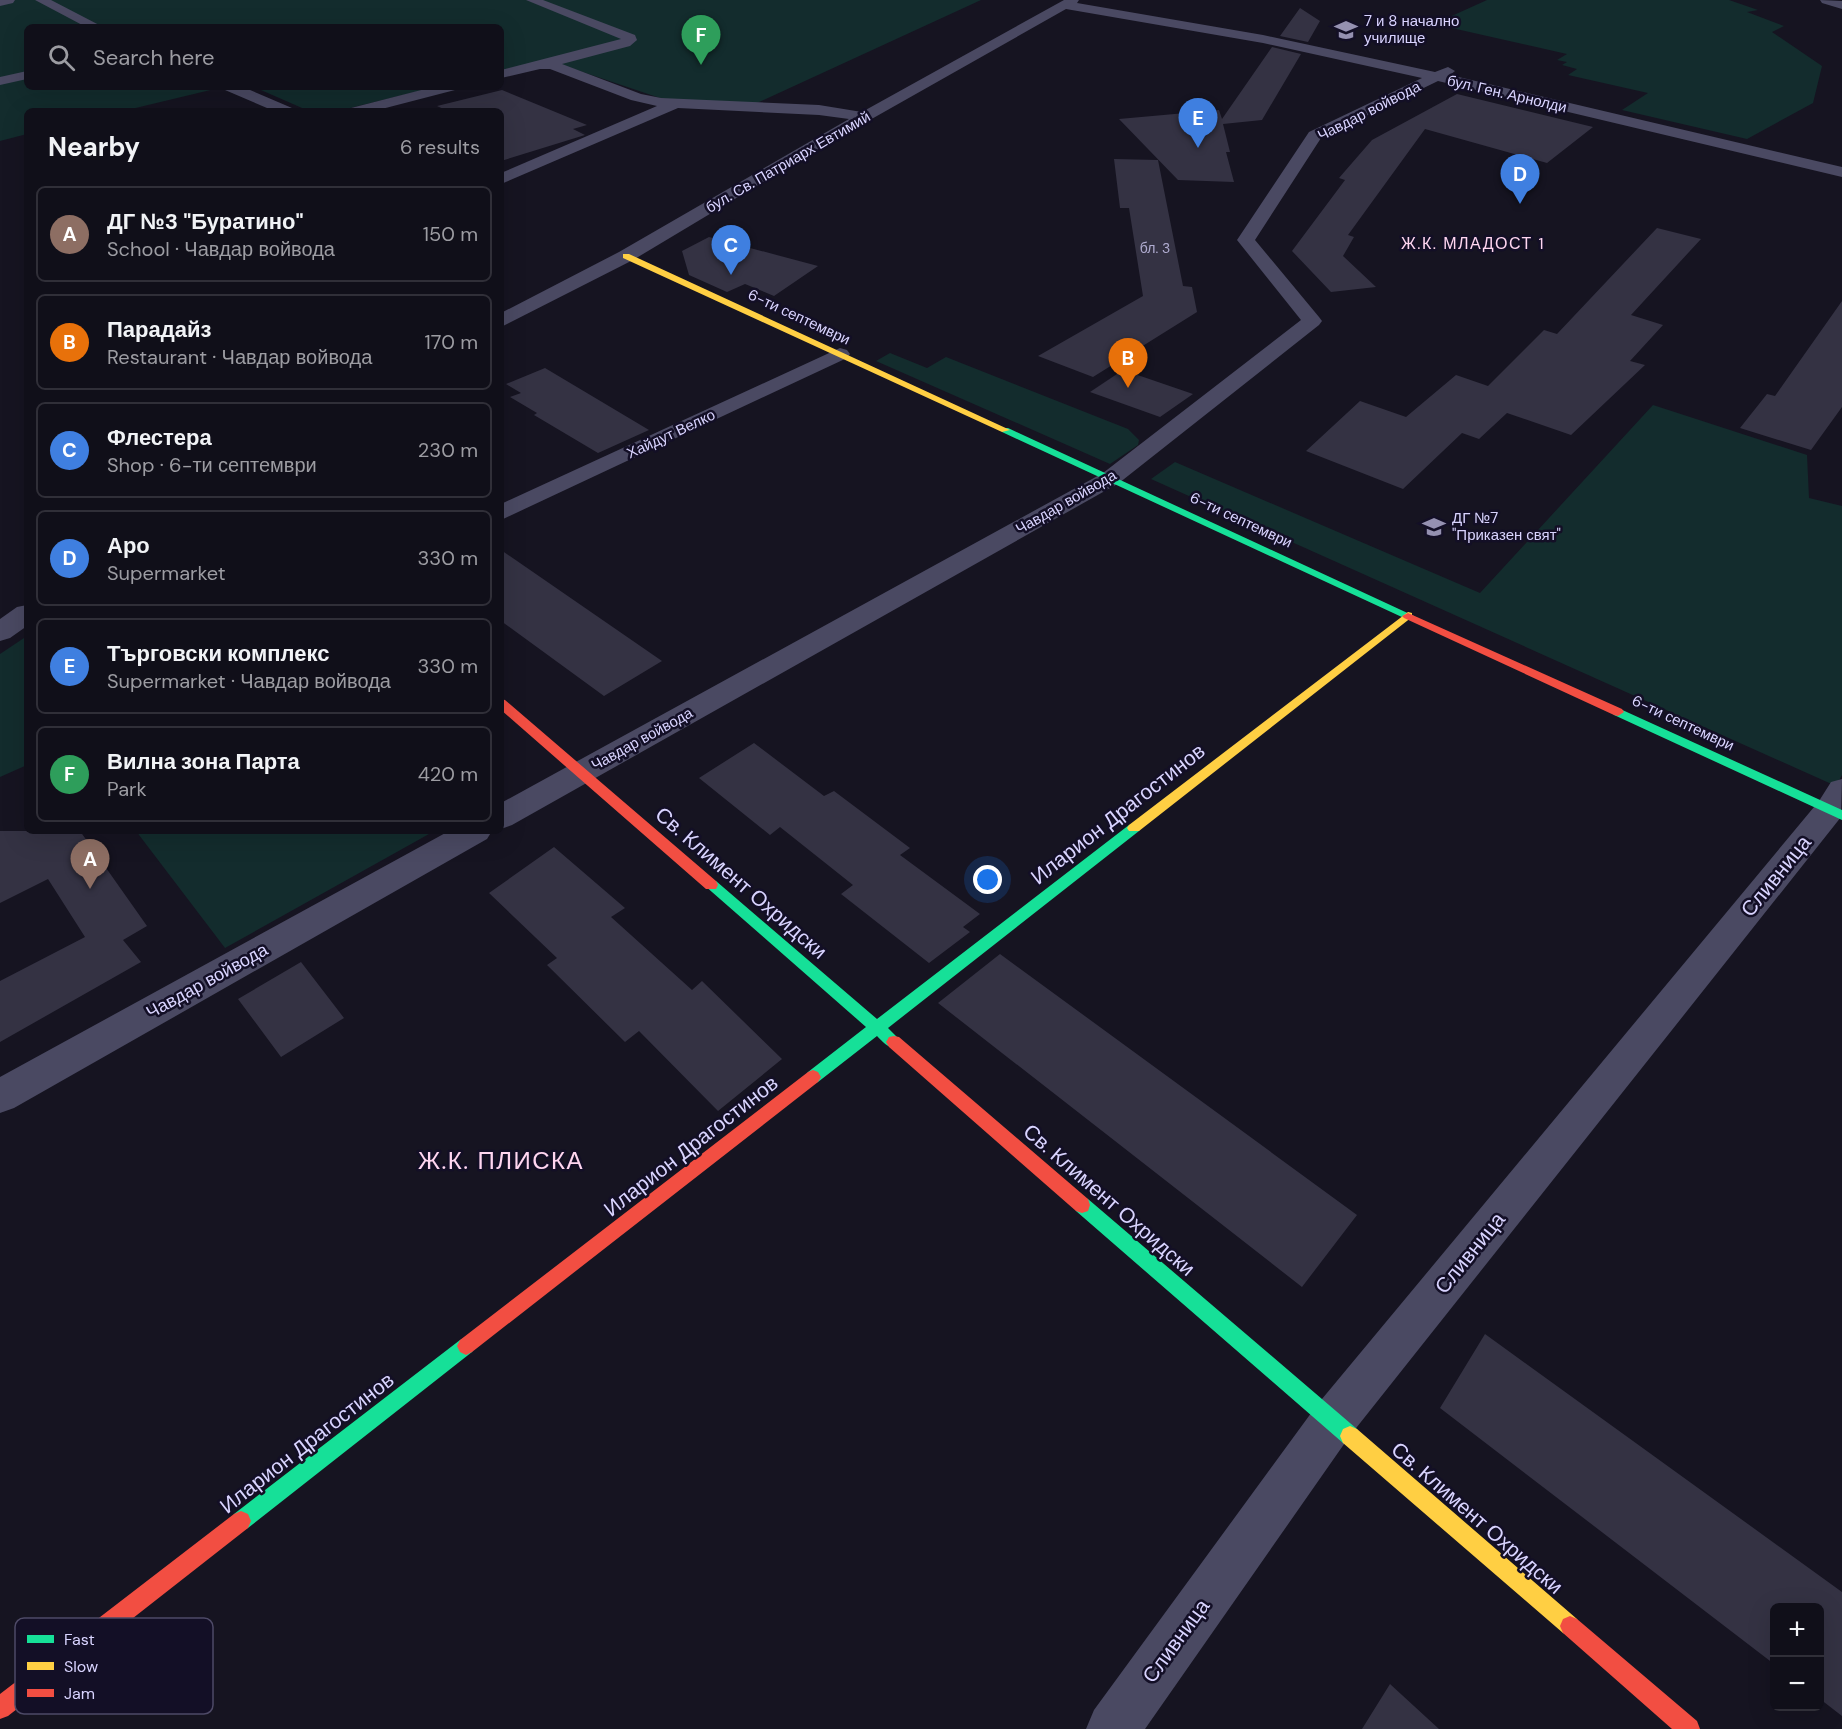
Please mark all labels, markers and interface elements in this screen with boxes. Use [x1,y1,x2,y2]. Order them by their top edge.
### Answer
place label: 7 и 8 начално училище [1364,11,1459,48]
pin: F [682,16,720,65]
school or university icon: 7 и 8 начално училище [1333,17,1359,43]
search box [24,24,504,90]
icon: search [45,41,78,74]
text: Search here [93,43,214,72]
street label: бул. Ген. Арнолди [1445,70,1569,118]
street label: Чавдар войвода [1314,76,1424,146]
pin: E [1178,98,1218,148]
street label: бул. Св. Патриарх Евтимий [702,107,874,217]
text: Nearby [48,130,140,164]
text: 6 results [400,134,480,160]
pin: D [1500,154,1540,204]
text: ДГ №3 "Буратино" [107,207,304,236]
text: A [62,221,77,247]
text: 150 m [423,221,478,247]
pin: C [712,226,750,275]
district label: Ж.К. МЛАДОСТ 1 [1401,233,1545,254]
text: School · Чавдар войвода [107,236,335,262]
house number: бл. 3 [1140,239,1170,257]
street label: 6-ти септември [745,285,853,349]
text: Парадайз [107,315,211,344]
text: B [63,329,76,355]
text: 170 m [425,329,478,355]
pin: B [1108,338,1148,388]
text: Restaurant · Чавдар войвода [107,344,372,370]
street label: Хайдут Велко [623,405,719,463]
text: Флестера [107,423,212,452]
text: C [62,437,77,463]
text: 230 m [418,437,478,463]
text: Shop · 6-ти септември [107,452,317,478]
street label: Чавдар войвода [1012,465,1120,539]
street label: 6-ти септември [1187,488,1295,552]
place label: ДГ №7 "Приказен свят" [1452,508,1561,545]
school or university icon: ДГ №7 "Приказен свят" [1421,514,1447,540]
text: Аро [107,531,150,560]
text: D [62,545,77,571]
text: 330 m [418,545,478,571]
text: Supermarket [107,560,226,586]
text: Търговски комплекс [107,639,329,668]
text: E [64,653,75,679]
text: 330 m [418,653,478,679]
text: Supermarket · Чавдар войвода [107,668,391,694]
street label: 6-ти септември [1629,691,1737,755]
street label: Чавдар войвода [588,703,697,775]
street label: Иларион Драгостинов [1025,737,1211,891]
text: Вилна зона Парта [107,747,300,776]
text: F [64,761,75,787]
text: 420 m [418,761,478,787]
text: Park [107,776,147,802]
street label: Св. Климент Охридски [649,801,833,965]
street label: Сливница [1734,829,1818,923]
pin: A [70,840,110,889]
your location [973,865,1002,894]
street label: Чавдар войвода [142,937,273,1024]
street label: Иларион Драгостинов [598,1069,784,1223]
street label: Св. Климент Охридски [1017,1118,1201,1282]
district label: Ж.К. ПЛИСКА [418,1145,584,1176]
street label: Сливница [1428,1206,1512,1300]
street label: Иларион Драгостинов [214,1366,400,1520]
street label: Св. Климент Охридски [1385,1436,1569,1600]
street label: Сливница [1136,1593,1216,1689]
map controls [1770,1603,1824,1711]
button: + [1770,1603,1824,1657]
legend [15,1618,213,1714]
text: Fast [64,1629,95,1650]
text: Slow [64,1656,98,1677]
button: − [1770,1657,1824,1711]
text: Jam [64,1683,95,1704]

